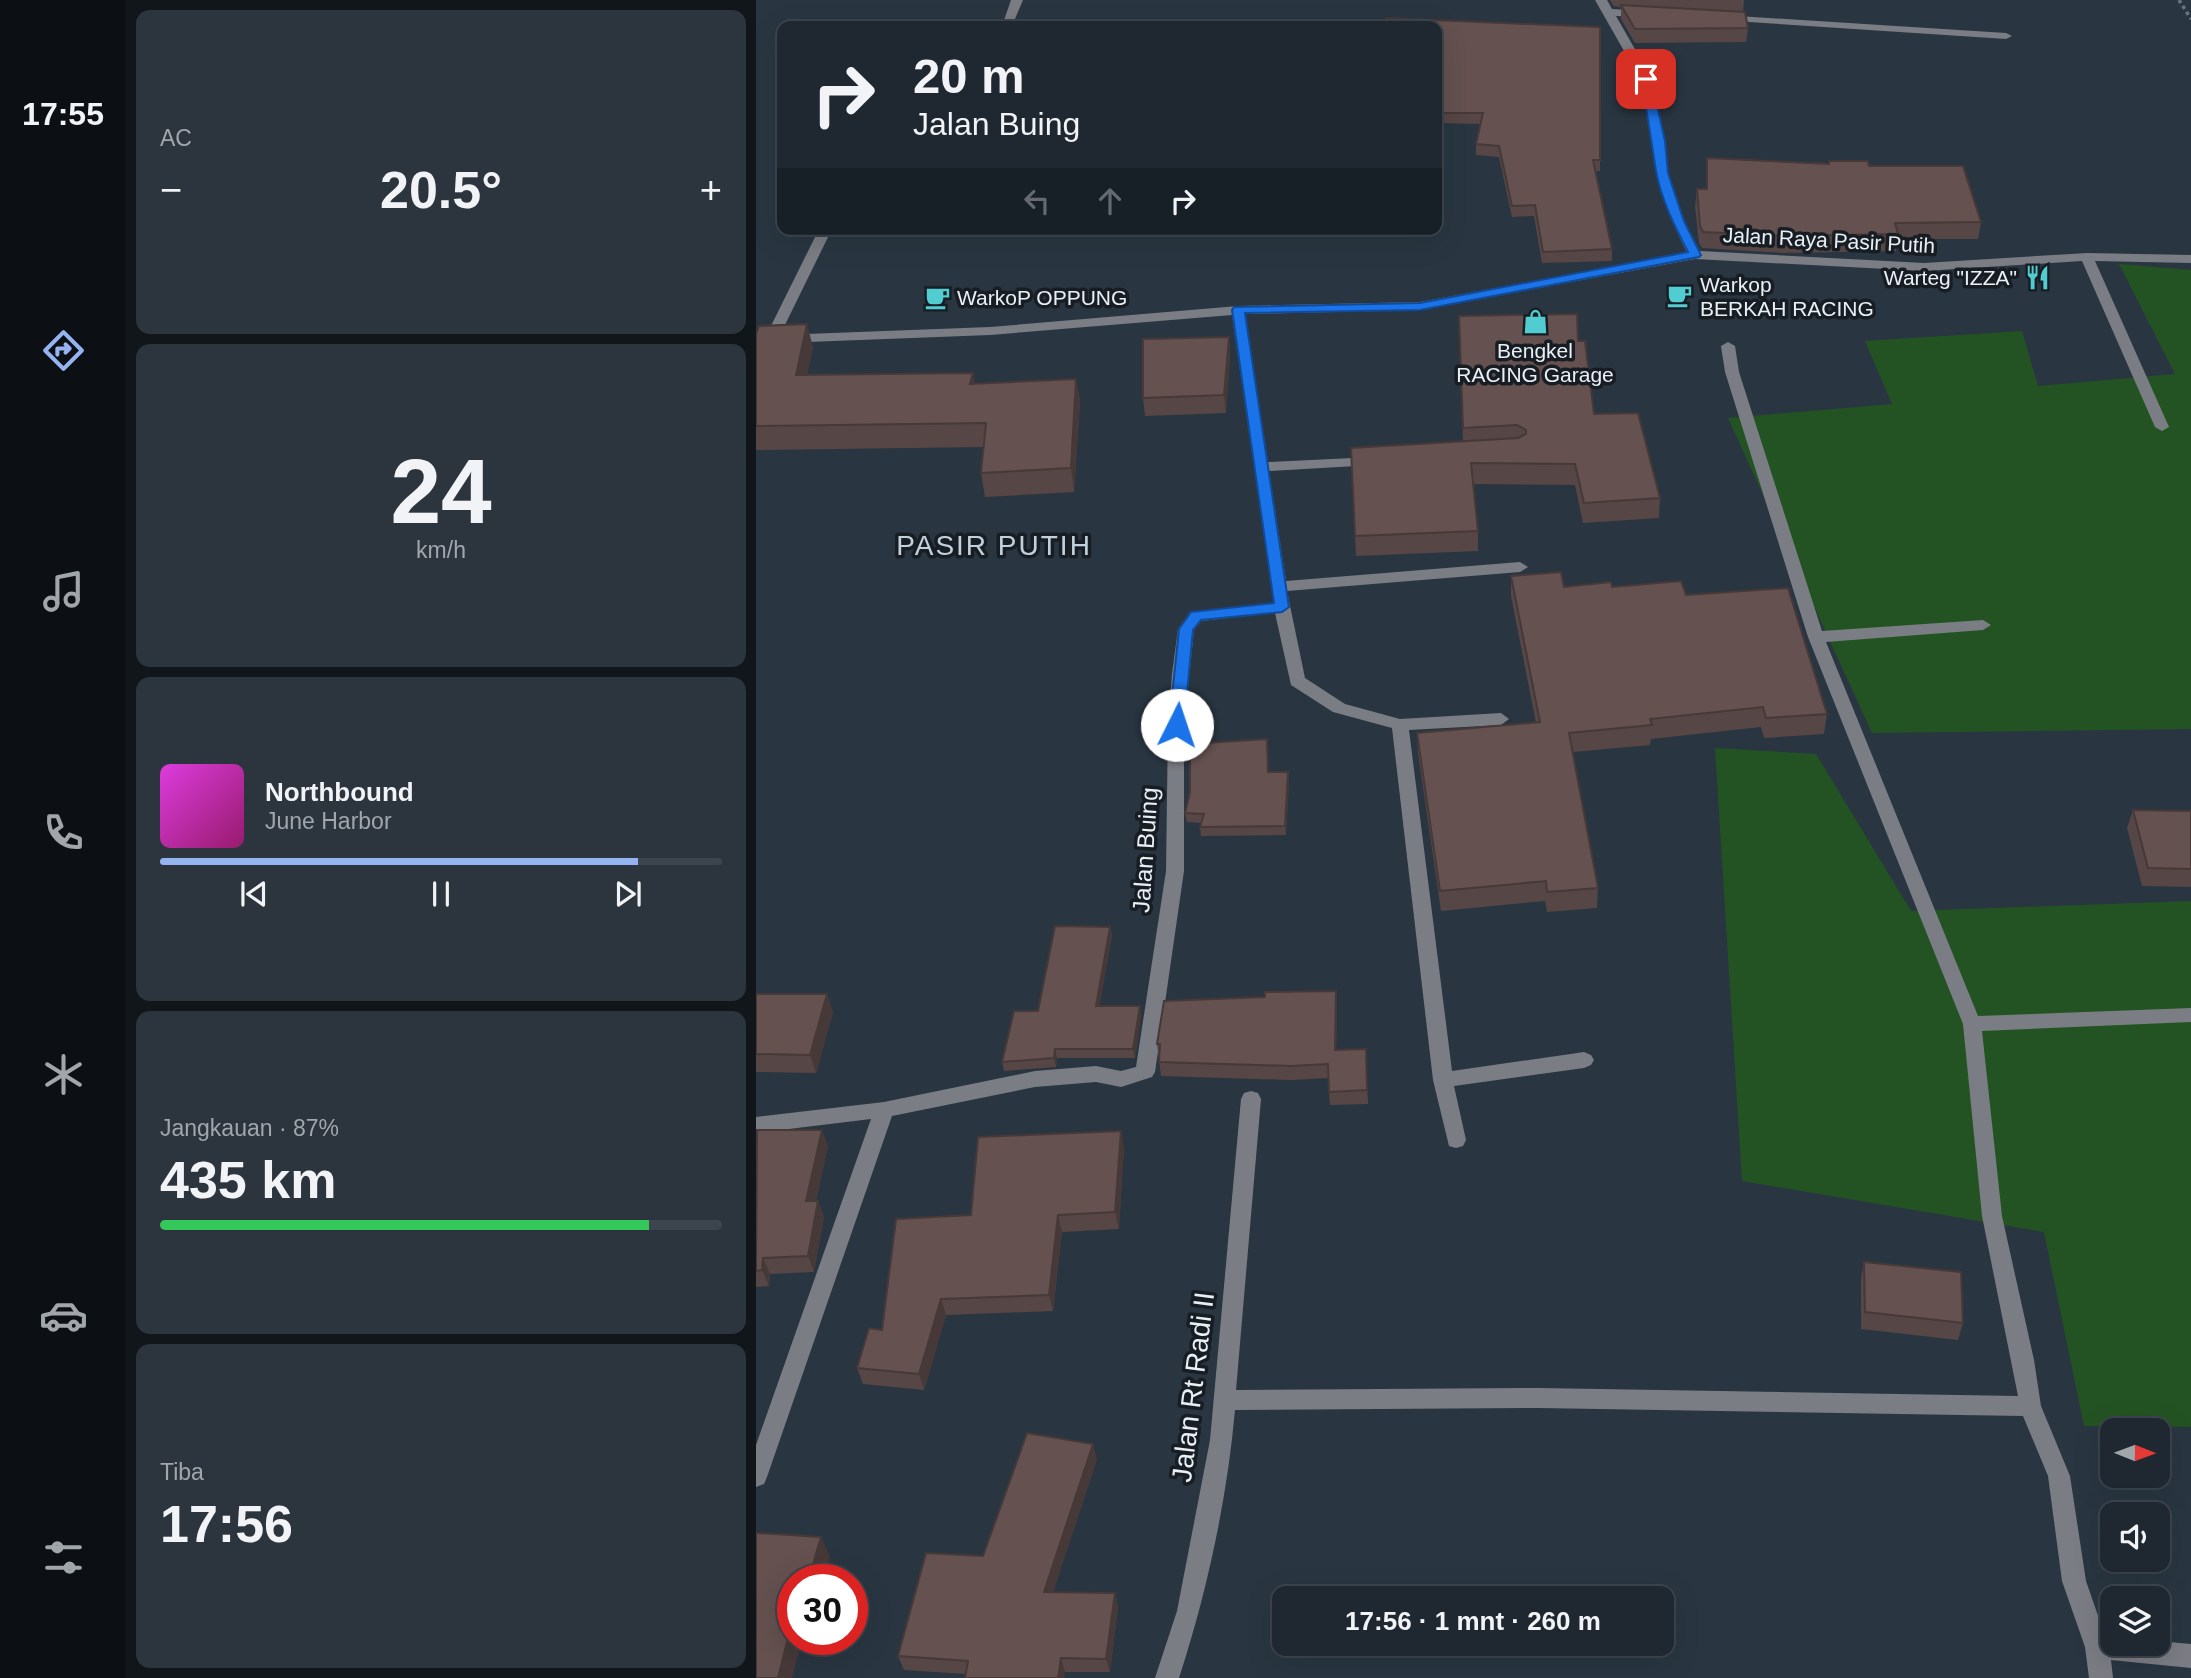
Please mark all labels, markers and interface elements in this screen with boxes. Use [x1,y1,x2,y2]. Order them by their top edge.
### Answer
icon: right [798,49,889,140]
text: 20 m [913,49,1025,103]
pin [1616,49,1676,109]
icon: arrive [1627,60,1665,98]
text: 17:55 [22,96,104,132]
text: Jalan Buing [913,106,1080,142]
text: AC [160,125,192,151]
text: 20.5° [380,161,502,219]
text: − [160,169,182,211]
text: + [700,169,722,211]
icon: left [1018,182,1056,220]
icon: ahead [1091,182,1129,220]
icon: right [1164,182,1202,220]
street label: Jalan Raya Pasir Putih [1722,223,1936,257]
restaurant icon: Warteg "IZZA" [2023,263,2051,291]
place label: Warteg "IZZA" [1884,266,2017,289]
place label: Warkop BERKAH RACING [1700,273,1874,320]
cafe icon: Warkop BERKAH RACING [1666,282,1694,310]
cafe icon: WarkoP OPPUNG [923,283,951,311]
place label: WarkoP OPPUNG [957,286,1127,309]
shop icon: Bengkel RACING Garage [1521,307,1549,335]
icon: directions [39,326,88,375]
place label: Bengkel RACING Garage [1456,339,1614,386]
text: 24 [390,441,492,542]
district label: PASIR PUTIH [896,530,1092,561]
text: km/h [416,537,466,563]
icon: music [39,567,88,616]
position arrow [1140,688,1214,762]
text: Northbound [265,777,414,807]
street label: Jalan Buing [1127,786,1163,914]
icon: phone [39,808,88,857]
text: June Harbor [265,808,392,834]
icon: previous [235,875,273,913]
icon: pause [422,875,460,913]
icon: next [609,875,647,913]
icon: climate [39,1050,88,1099]
text: Jangkauan · 87% [160,1115,339,1141]
text: 435 km [160,1151,336,1209]
street label: Jalan Rt Radi II [1166,1290,1220,1484]
icon: car [39,1291,88,1340]
north arrow [2100,1418,2170,1488]
map controls [2100,1418,2170,1656]
text: Tiba [160,1459,204,1485]
text: 17:56 [160,1495,293,1553]
button: sound [2100,1502,2170,1572]
icon: filters [39,1533,88,1582]
speed limit sign: 30 [777,1564,868,1655]
button: layers [2100,1586,2170,1656]
text: 17:56 · 1 mnt · 260 m [1345,1606,1601,1636]

